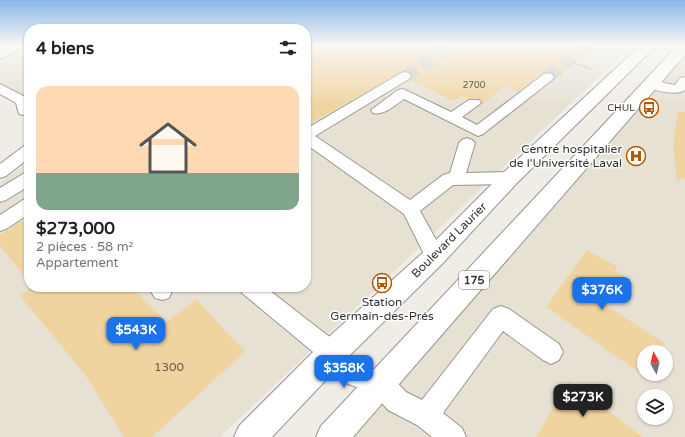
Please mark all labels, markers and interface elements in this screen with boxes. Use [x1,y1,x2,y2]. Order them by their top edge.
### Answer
icon: filters [277,37,299,59]
text: 4 biens [36,38,94,59]
house number: 2700 [463,80,486,91]
bus stop icon: CHUL [638,97,660,119]
place label: CHUL [607,102,635,114]
icon: home [132,112,204,184]
place label: Centre hospitalier de l'Université Laval [509,142,622,170]
hospital icon: Centre hospitalier de l'Université Laval [625,145,647,167]
street label: Boulevard Laurier [408,199,490,281]
text: $273,000 [36,218,115,239]
text: 2 pièces · 58 m² [36,239,133,255]
text: Appartement [36,255,119,271]
road number: 175 [459,271,489,289]
bus stop icon: Station Germain-des-Prés [371,272,393,294]
pin: $376K [574,277,630,311]
text: $376K [581,282,623,298]
place label: Station Germain-des-Prés [330,295,434,323]
pin: $543K [108,317,164,351]
text: $543K [115,322,157,338]
north arrow [637,345,673,381]
map controls [637,345,673,425]
pin: $358K [316,355,372,389]
house number: 1300 [154,360,185,374]
text: $358K [323,360,365,376]
pin: $273K [555,384,611,418]
text: $273K [562,389,604,405]
button: layers [637,389,673,425]

